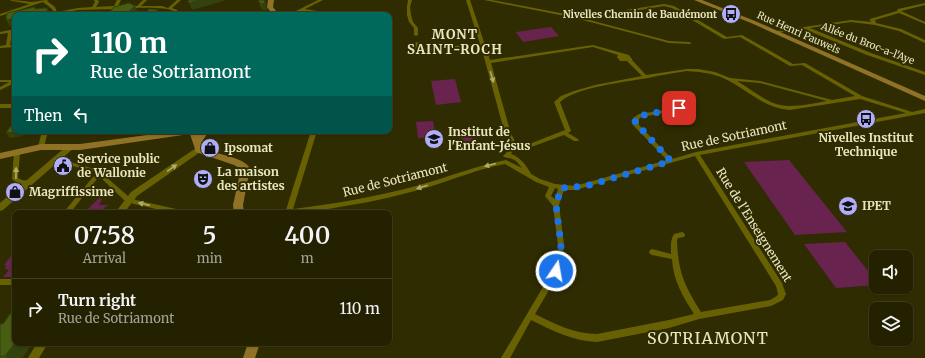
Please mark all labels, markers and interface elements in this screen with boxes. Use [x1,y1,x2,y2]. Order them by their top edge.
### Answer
bus stop icon: Nivelles Chemin de Baudémont [720,3,742,25]
place label: Nivelles Chemin de Baudémont [563,8,717,21]
street label: Rue Henri Pauwels [755,8,843,57]
street label: Allée du Broc-a-l'Aye [818,19,916,67]
text: 110 m [90,25,167,61]
district label: MONT SAINT-ROCH [407,26,503,58]
icon: right [24,28,76,80]
text: Rue de Sotriamont [90,60,251,83]
one-way arrow [489,72,495,84]
pin [662,91,696,125]
icon: arrive [668,97,690,119]
icon: left [70,104,92,126]
text: Then [24,106,62,125]
bus stop icon: Nivelles Institut Technique [855,108,877,130]
street label: Rue de Sotriamont [680,117,788,154]
place label: Institut de l'Enfant-Jésus [448,124,530,153]
school or university icon: Institut de l'Enfant-Jésus [423,128,445,150]
place label: Nivelles Institut Technique [818,130,914,159]
shop icon: Ipsomat [199,137,221,159]
place label: Ipsomat [224,140,273,155]
place label: Service public de Wallonie [77,151,160,180]
public building icon: Service public de Wallonie [52,155,74,177]
street label: Rue de Sotriamont [341,159,449,200]
one-way arrow [484,162,496,168]
one-way arrow [167,164,177,172]
place label: La maison des artistes [217,164,285,193]
street label: Rue de l'Enseignement [713,165,796,285]
one-way arrow [13,166,19,179]
theatre icon: La maison des artistes [192,168,214,190]
shop icon: Magriffissime [4,181,26,203]
place label: Magriffissime [29,184,114,199]
one-way arrow [416,184,428,190]
school or university icon: IPET [837,195,859,217]
place label: IPET [862,198,891,213]
one-way arrow [138,201,150,207]
text: 07:58 [74,220,135,251]
text: 5 [203,220,217,251]
text: 400 [284,220,330,251]
text: Arrival [83,250,126,267]
text: min [197,250,223,267]
text: m [301,250,314,267]
position arrow [535,250,577,292]
map controls [869,250,913,346]
button: sound [869,250,913,294]
text: Turn right [58,291,136,310]
icon: right [24,298,46,320]
text: 110 m [339,299,380,318]
button: layers [869,302,913,346]
text: Rue de Sotriamont [58,310,174,327]
district label: SOTRIAMONT [647,328,769,348]

